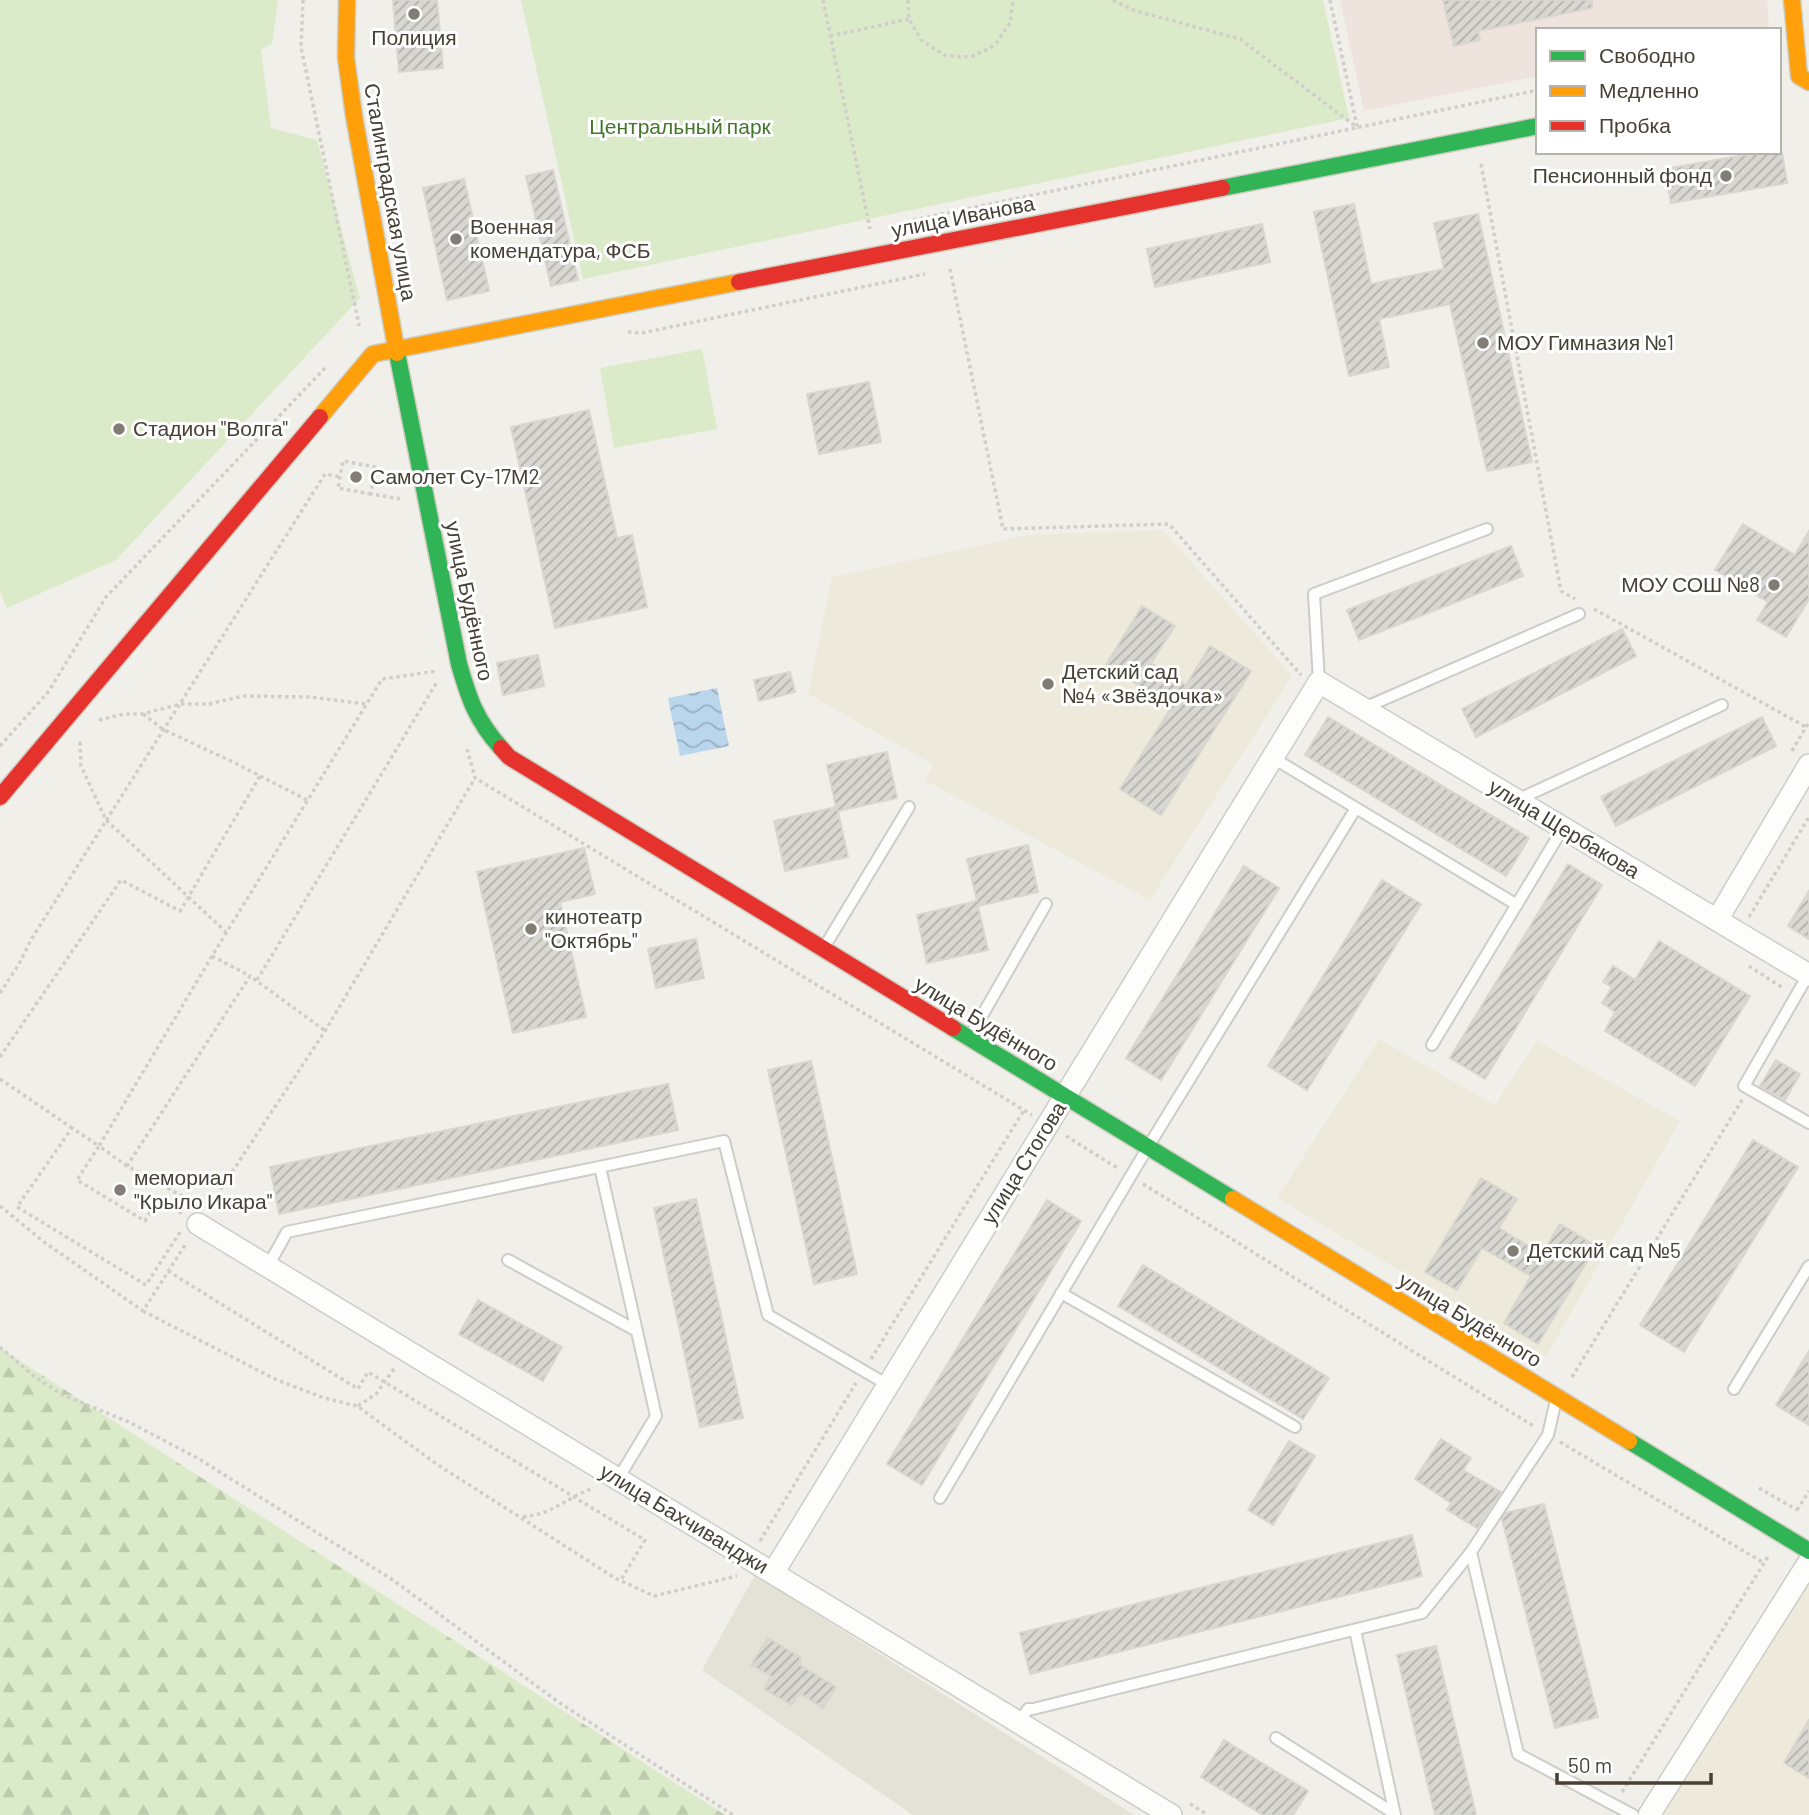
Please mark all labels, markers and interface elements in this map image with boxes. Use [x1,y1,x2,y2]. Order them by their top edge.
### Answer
marker: Полиция [406,6,422,22]
place label: Полиция [371,24,457,49]
legend [1536,28,1781,154]
text: Свободно [1599,42,1696,67]
text: Медленно [1599,77,1699,102]
street label: Сталинградская улица [360,81,423,303]
text: Пробка [1599,112,1671,137]
park label: Центральный парк [589,113,772,138]
place label: Пенсионный фонд [1533,162,1712,187]
marker: Пенсионный фонд [1718,168,1734,184]
street label: улица Иванова [889,189,1037,242]
place label: Военная комендатура, ФСБ [470,213,650,262]
marker: Военная комендатура, ФСБ [448,231,464,247]
place label: МОУ Гимназия №1 [1497,329,1674,354]
marker: МОУ Гимназия №1 [1475,335,1491,351]
place label: Стадион "Волга" [133,415,288,440]
marker: Стадион "Волга" [111,421,127,437]
place label: Самолет Су-17М2 [370,463,540,488]
marker: Самолет Су-17М2 [348,469,364,485]
street label: улица Будённого [441,518,500,683]
place label: МОУ СОШ №8 [1621,571,1760,596]
marker: МОУ СОШ №8 [1766,577,1782,593]
place label: Детский сад №4 «Звёздочка» [1062,658,1223,707]
marker: Детский сад №4 «Звёздочка» [1040,676,1056,692]
street label: улица Щербакова [1485,773,1645,883]
place label: кинотеатр "Октябрь" [545,903,642,952]
marker: кинотеатр "Октябрь" [523,921,539,937]
street label: улица Будённого [911,970,1063,1075]
street label: улица Стогова [975,1096,1070,1228]
place label: мемориал "Крыло Икара" [134,1164,272,1213]
marker: мемориал "Крыло Икара" [112,1182,128,1198]
place label: Детский сад №5 [1527,1237,1681,1262]
marker: Детский сад №5 [1505,1243,1521,1259]
street label: улица Будённого [1395,1266,1547,1371]
street label: улица Бахчиванджи [596,1457,774,1578]
scale bar [1557,1742,1711,1786]
text: 50 m [1568,1752,1612,1777]

